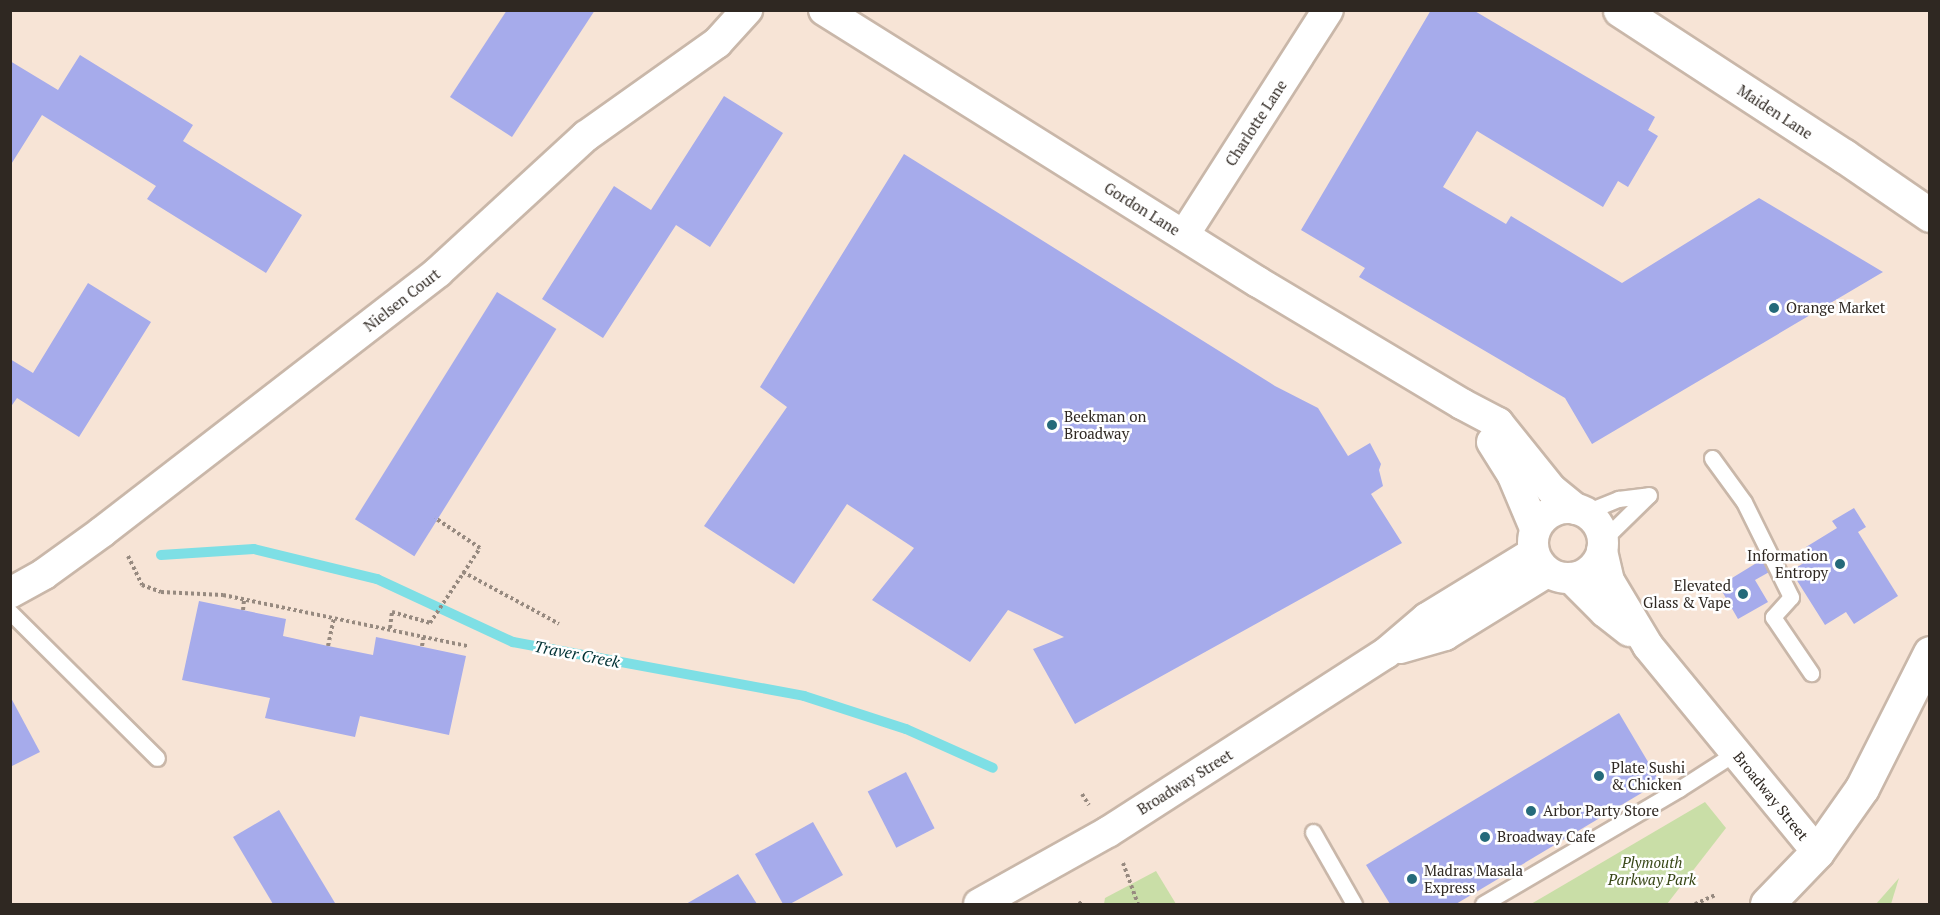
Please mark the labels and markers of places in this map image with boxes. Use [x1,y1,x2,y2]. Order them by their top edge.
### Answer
place label: Orange Market [1786,299,1885,317]
marker: Orange Market [1767,301,1781,315]
place label: Beekman on Broadway [1064,407,1146,442]
marker: Beekman on Broadway [1045,418,1059,432]
place label: Information Entropy [1747,546,1828,581]
marker: Information Entropy [1833,557,1847,571]
place label: Elevated Glass & Vape [1643,576,1731,611]
marker: Elevated Glass & Vape [1736,587,1750,601]
place label: Plate Sushi & Chicken [1611,758,1685,793]
marker: Plate Sushi & Chicken [1592,769,1606,783]
place label: Arbor Party Store [1543,802,1659,820]
marker: Arbor Party Store [1524,804,1538,818]
place label: Broadway Cafe [1497,828,1596,846]
marker: Broadway Cafe [1478,830,1492,844]
place label: Madras Masala Express [1424,861,1523,896]
marker: Madras Masala Express [1405,872,1419,886]

